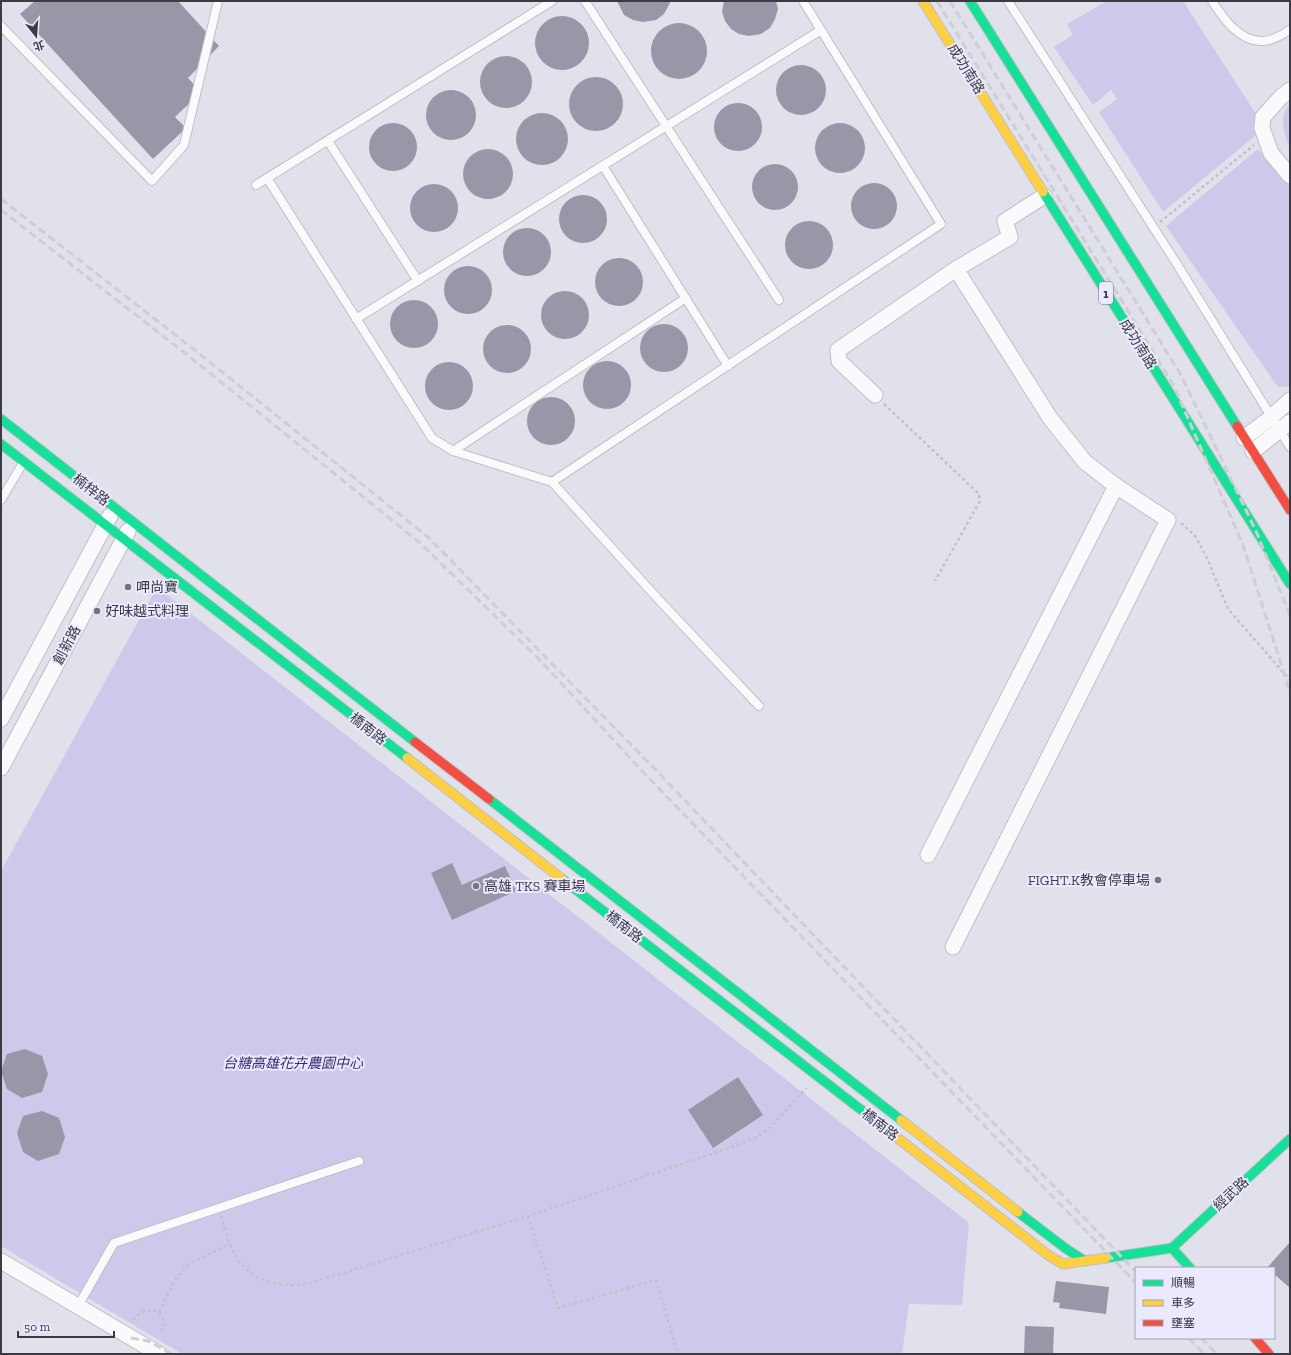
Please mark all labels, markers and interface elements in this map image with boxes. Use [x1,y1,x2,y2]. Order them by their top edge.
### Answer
north arrow [16,16,56,56]
text: 北 [32,37,46,53]
street label: 成功南路 [944,41,988,97]
road number: 1 [1099,282,1113,304]
street label: 成功南路 [1116,316,1160,372]
street label: 楠梓路 [69,470,113,510]
place label: 呷尚寶 [136,579,178,596]
marker: 呷尚寶 [123,582,133,592]
place label: 好味越式料理 [105,603,189,620]
marker: 好味越式料理 [92,606,102,616]
street label: 創新路 [50,622,84,668]
street label: 橋南路 [346,709,390,749]
place label: FIGHT.K教會停車場 [1028,872,1150,889]
marker: FIGHT.K教會停車場 [1153,875,1163,885]
place label: 高雄 TKS 賽車場 [484,878,586,895]
marker: 高雄 TKS 賽車場 [471,881,481,891]
street label: 橋南路 [602,907,646,947]
park label: 台糖高雄花卉農園中心 [223,1055,364,1072]
street label: 橋南路 [858,1105,902,1145]
street label: 經武路 [1210,1173,1252,1215]
legend [1135,1267,1275,1339]
text: 順暢 [1171,1276,1195,1290]
text: 車多 [1171,1296,1195,1310]
scale bar [18,1313,114,1339]
text: 壅塞 [1171,1316,1195,1330]
text: 50 m [24,1320,51,1334]

